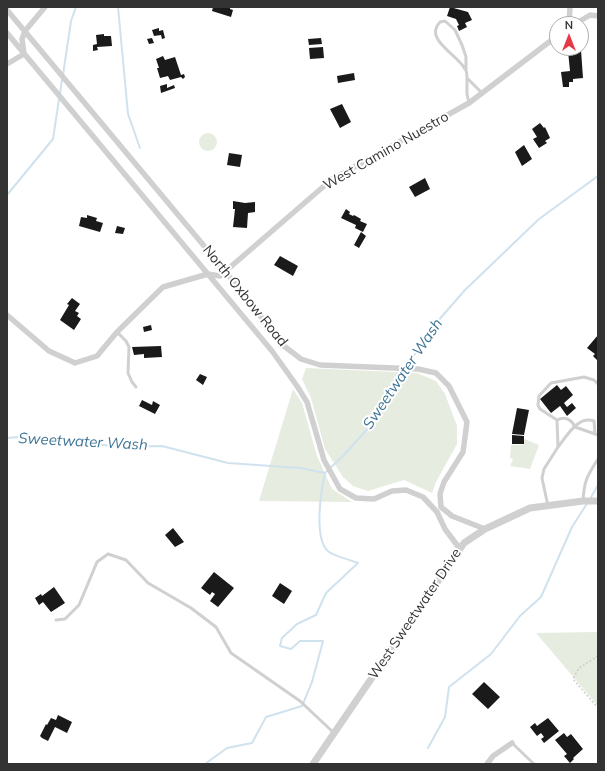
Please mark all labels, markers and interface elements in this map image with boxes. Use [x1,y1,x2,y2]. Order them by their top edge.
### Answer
north arrow [549,16,589,56]
text: N [565,18,573,32]
street label: West Camino Nuestro [320,108,452,194]
street label: North Oxbow Road [199,242,291,350]
water label: Sweetwater Wash [359,315,447,433]
water label: Sweetwater Wash [18,430,148,454]
street label: West Sweetwater Drive [365,545,465,683]

